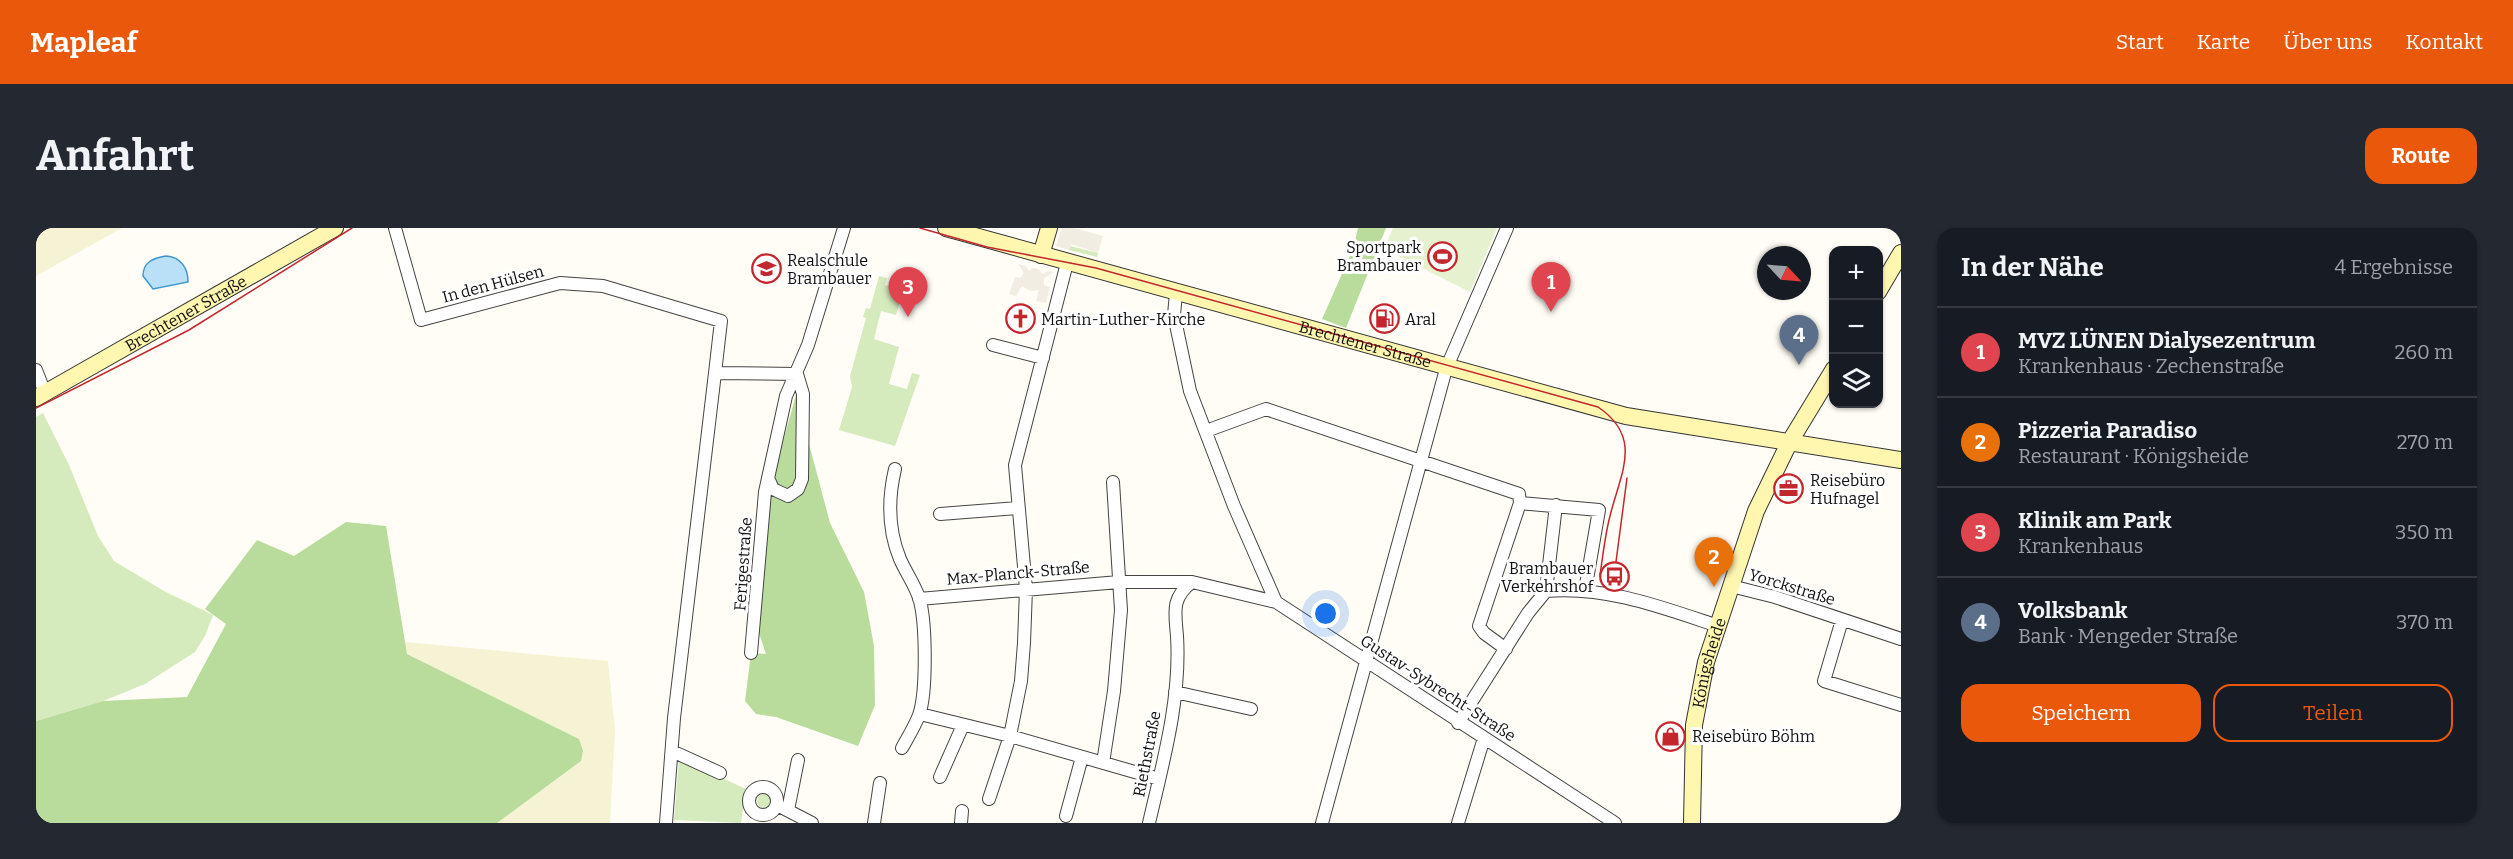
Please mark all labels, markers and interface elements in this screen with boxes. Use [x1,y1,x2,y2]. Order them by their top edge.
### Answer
text: Mapleaf [30,26,137,59]
text: Start [2116,29,2164,55]
text: Karte [2197,29,2250,55]
text: Über uns [2283,29,2373,55]
text: Kontakt [2406,29,2483,55]
button: Route [2365,128,2477,184]
text: Anfahrt [36,131,194,181]
place label: Sportpark Brambauer [1337,238,1421,275]
sports icon: Sportpark Brambauer [1426,240,1458,272]
north arrow [1757,246,1811,300]
map controls [1829,246,1883,408]
button: + [1829,246,1883,300]
place label: Realschule Brambauer [787,251,871,288]
text: In der Nähe [1961,252,2104,283]
school or university icon: Realschule Brambauer [750,253,782,285]
text: 4 Ergebnisse [2335,255,2453,279]
street label: In den Hülsen [440,261,546,307]
pin: 1 [1532,262,1570,312]
pin: 3 [888,268,928,317]
street label: Brechtener Straße [122,271,250,355]
button: − [1829,300,1883,354]
church icon: Martin-Luther-Kirche [1004,303,1036,335]
fuel station icon: Aral [1368,303,1400,335]
place label: Martin-Luther-Kirche [1041,310,1205,329]
place label: Aral [1405,310,1436,329]
pin: 4 [1780,316,1818,365]
street label: Brechtener Straße [1297,317,1434,371]
text: MVZ LÜNEN Dialysezentrum [2018,327,2315,354]
text: 1 [1976,340,1985,364]
text: 260 m [2394,340,2453,364]
button: layers [1829,354,1883,408]
text: Krankenhaus · Zechenstraße [2018,354,2284,378]
text: Pizzeria Paradiso [2018,417,2197,444]
text: 2 [1975,430,1986,454]
text: 270 m [2397,430,2453,454]
text: Restaurant · Königsheide [2018,444,2249,468]
place label: Reisebüro Hufnagel [1810,471,1885,508]
office icon: Reisebüro Hufnagel [1773,473,1805,505]
text: Klinik am Park [2018,507,2171,534]
street label: Ferigestraße [730,517,756,611]
text: 3 [1975,520,1986,544]
text: 350 m [2395,520,2453,544]
text: Krankenhaus [2018,534,2143,558]
pin: 2 [1694,538,1734,587]
street label: Max-Planck-Straße [946,557,1090,589]
place label: Brambauer Verkehrshof [1501,559,1594,596]
bus stop icon: Brambauer Verkehrshof [1598,561,1630,593]
street label: Yorckstraße [1747,565,1837,609]
text: Volksbank [2018,597,2128,624]
your location [1311,599,1340,628]
text: 4 [1974,610,1987,634]
text: 370 m [2396,610,2453,634]
street label: Königsheide [1688,615,1730,710]
text: Bank · Mengeder Straße [2018,624,2238,648]
street label: Gustav-Sybrecht-Straße [1357,631,1519,745]
button: Speichern [1961,684,2201,742]
button: Teilen [2213,684,2453,742]
street label: Riethstraße [1129,709,1165,799]
shop icon: Reisebüro Böhm [1655,720,1687,752]
place label: Reisebüro Böhm [1692,727,1815,746]

